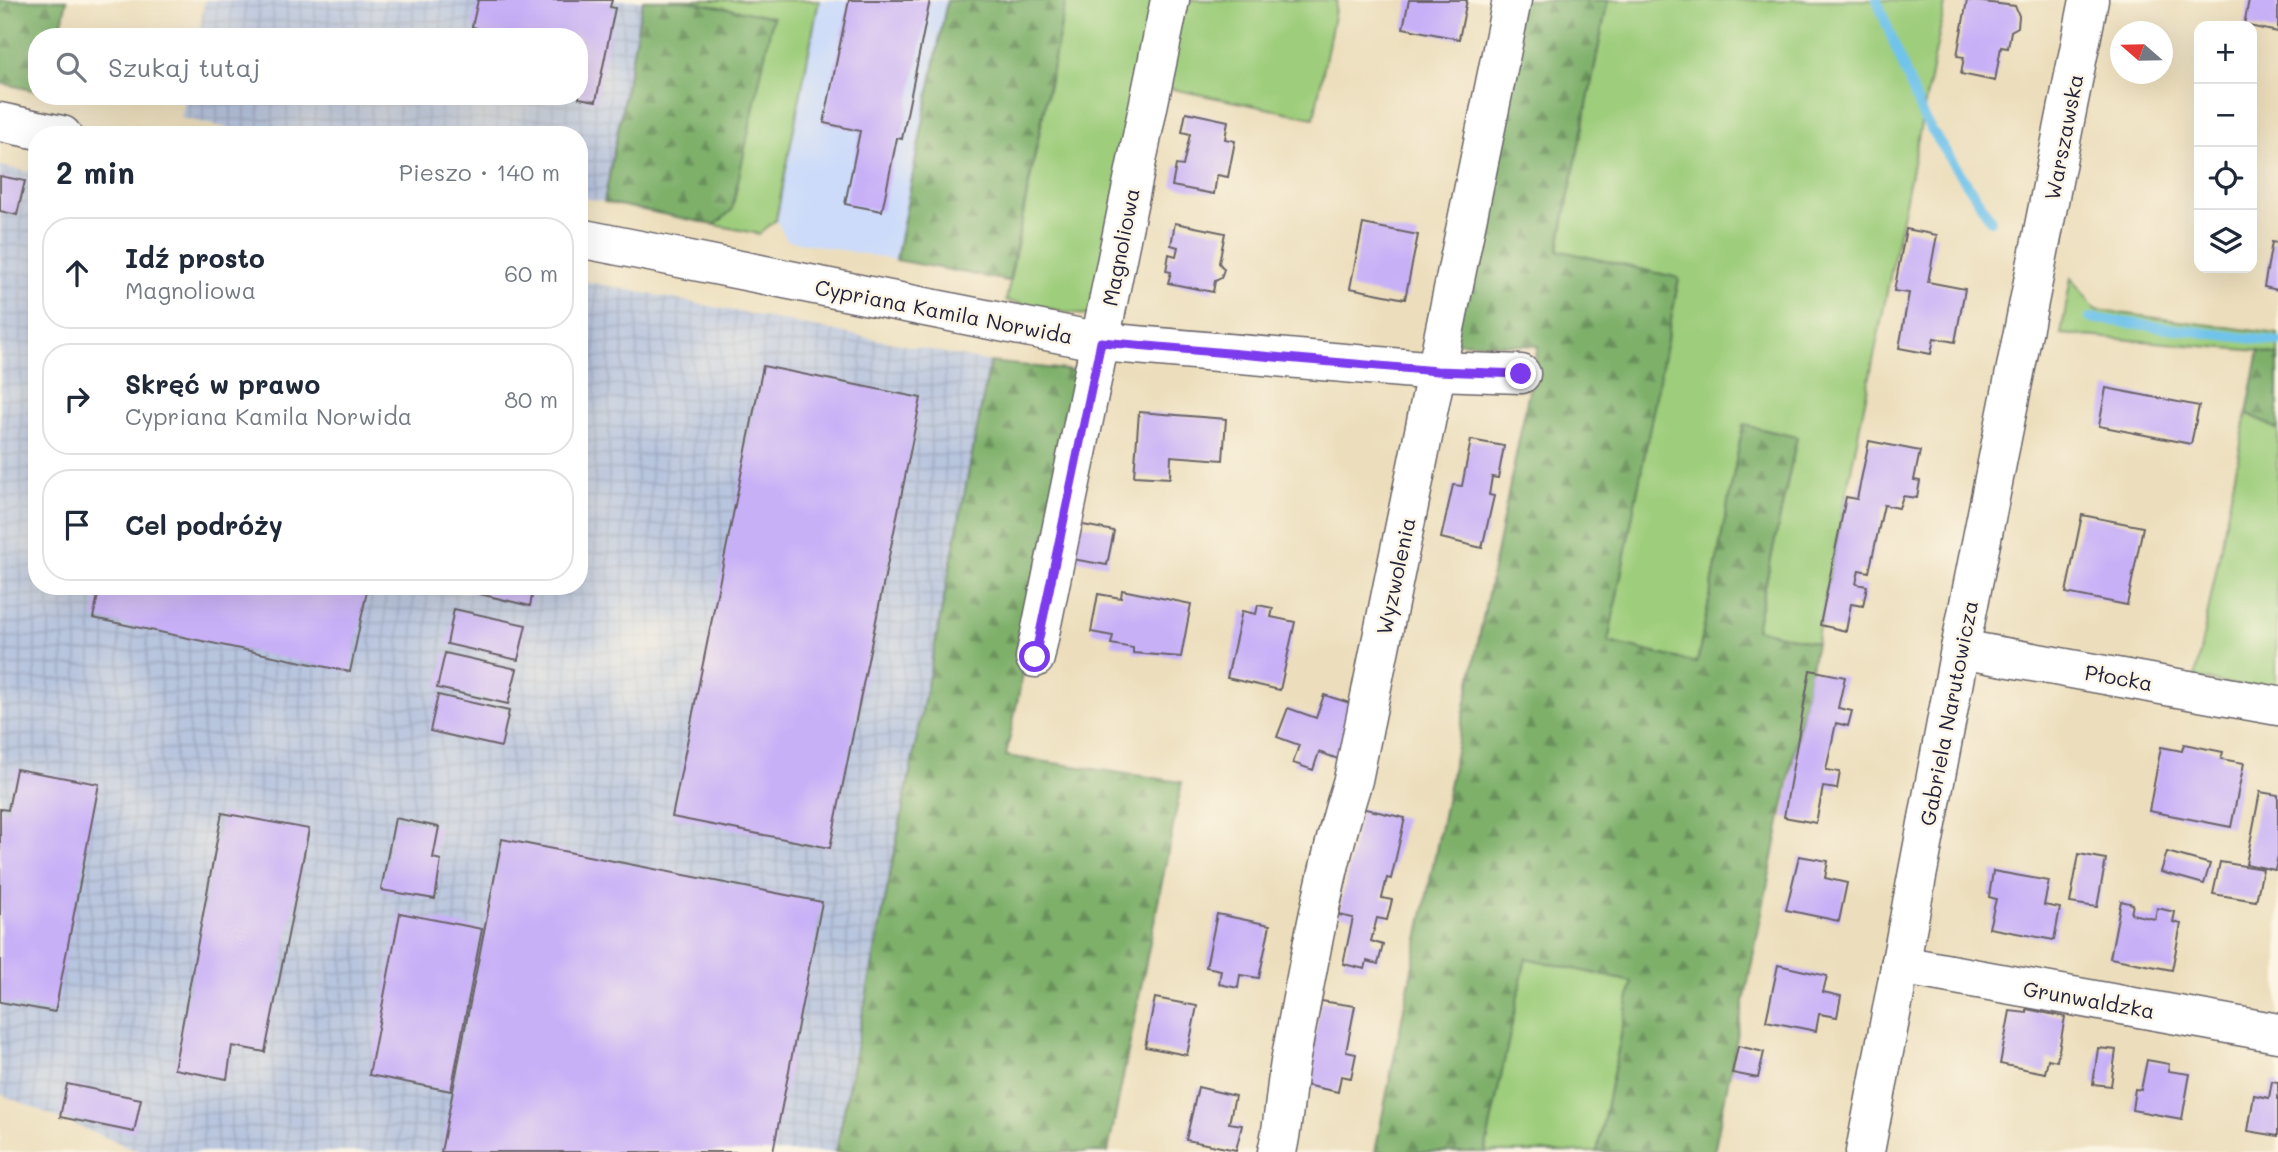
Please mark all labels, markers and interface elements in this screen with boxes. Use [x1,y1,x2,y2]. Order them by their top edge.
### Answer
north arrow [2110,21,2173,84]
map controls [2194,21,2257,273]
button: + [2194,21,2257,84]
search box [28,28,588,105]
icon: search [52,48,90,86]
text: Szukaj tutaj [108,50,260,84]
street label: Warszawska [2038,72,2088,202]
button: − [2194,84,2257,147]
button: locate [2194,147,2257,210]
text: 2 min [56,152,135,192]
text: Pieszo · 140 m [399,157,560,187]
street label: Magnoliowa [1095,186,1145,308]
button: layers [2194,210,2257,273]
text: Idź prosto [125,241,265,275]
icon: ahead [58,254,96,292]
text: 60 m [504,258,558,288]
street label: Cypriana Kamila Norwida [813,273,1075,349]
text: Magnoliowa [125,275,256,305]
route end [1505,358,1536,389]
text: Skręć w prawo [125,367,320,401]
icon: right [58,380,96,418]
text: 80 m [504,384,558,414]
text: Cypriana Kamila Norwida [125,401,412,431]
icon: arrive [58,506,96,544]
text: Cel podróży [125,508,283,542]
street label: Wyzwolenia [1369,515,1421,637]
street label: Gabriela Narutowicza [1913,598,1983,828]
route start [1019,641,1050,672]
street label: Płocka [2083,658,2155,696]
street label: Grunwaldzka [2021,974,2157,1024]

